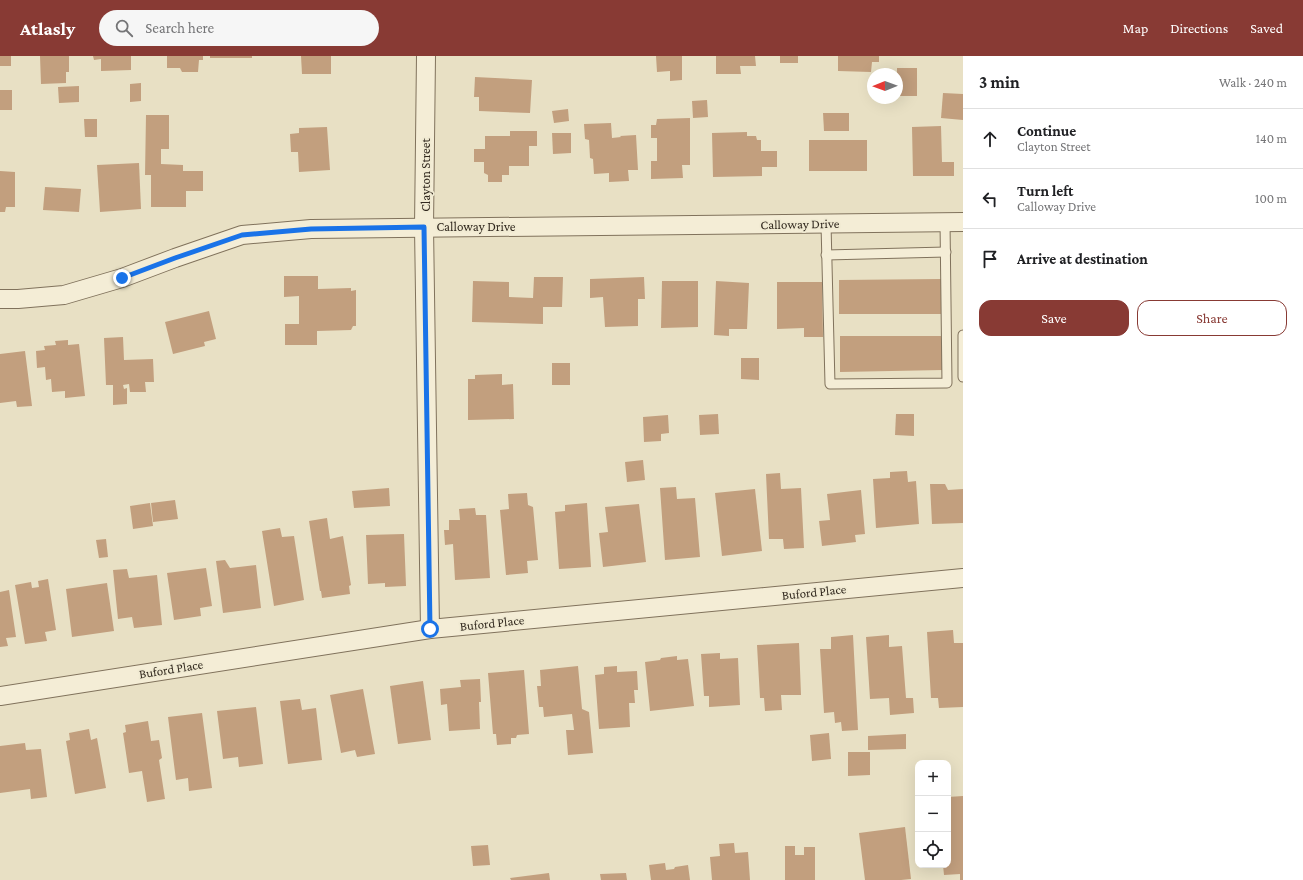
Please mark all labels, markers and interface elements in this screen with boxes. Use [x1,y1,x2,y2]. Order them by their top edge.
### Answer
search box [99,10,379,46]
icon: search [113,17,135,39]
text: Atlasly [20,18,75,39]
text: Search here [145,20,214,36]
text: Map [1123,20,1148,36]
text: Directions [1170,20,1228,36]
text: Saved [1250,20,1283,36]
north arrow [867,68,903,104]
text: 3 min [979,73,1020,92]
text: Walk · 240 m [1219,75,1287,90]
text: Continue [1017,123,1076,139]
icon: ahead [979,128,1001,150]
text: 140 m [1256,131,1287,146]
street label: Clayton Street [418,137,433,212]
text: Clayton Street [1017,139,1091,154]
text: Turn left [1017,183,1073,199]
icon: left [979,188,1001,210]
text: 100 m [1255,191,1287,206]
text: Calloway Drive [1017,199,1096,214]
street label: Calloway Drive [760,216,840,232]
street label: Calloway Drive [436,219,516,234]
icon: arrive [979,248,1001,270]
text: Arrive at destination [1017,251,1148,267]
route end [113,269,131,287]
button: Save [979,300,1129,336]
button: Share [1137,300,1287,336]
street label: Buford Place [781,581,847,603]
street label: Buford Place [459,612,525,634]
route start [421,620,439,638]
street label: Buford Place [138,656,204,681]
map controls [915,760,951,868]
button: + [915,760,951,796]
button: − [915,796,951,832]
button: locate [915,832,951,868]

